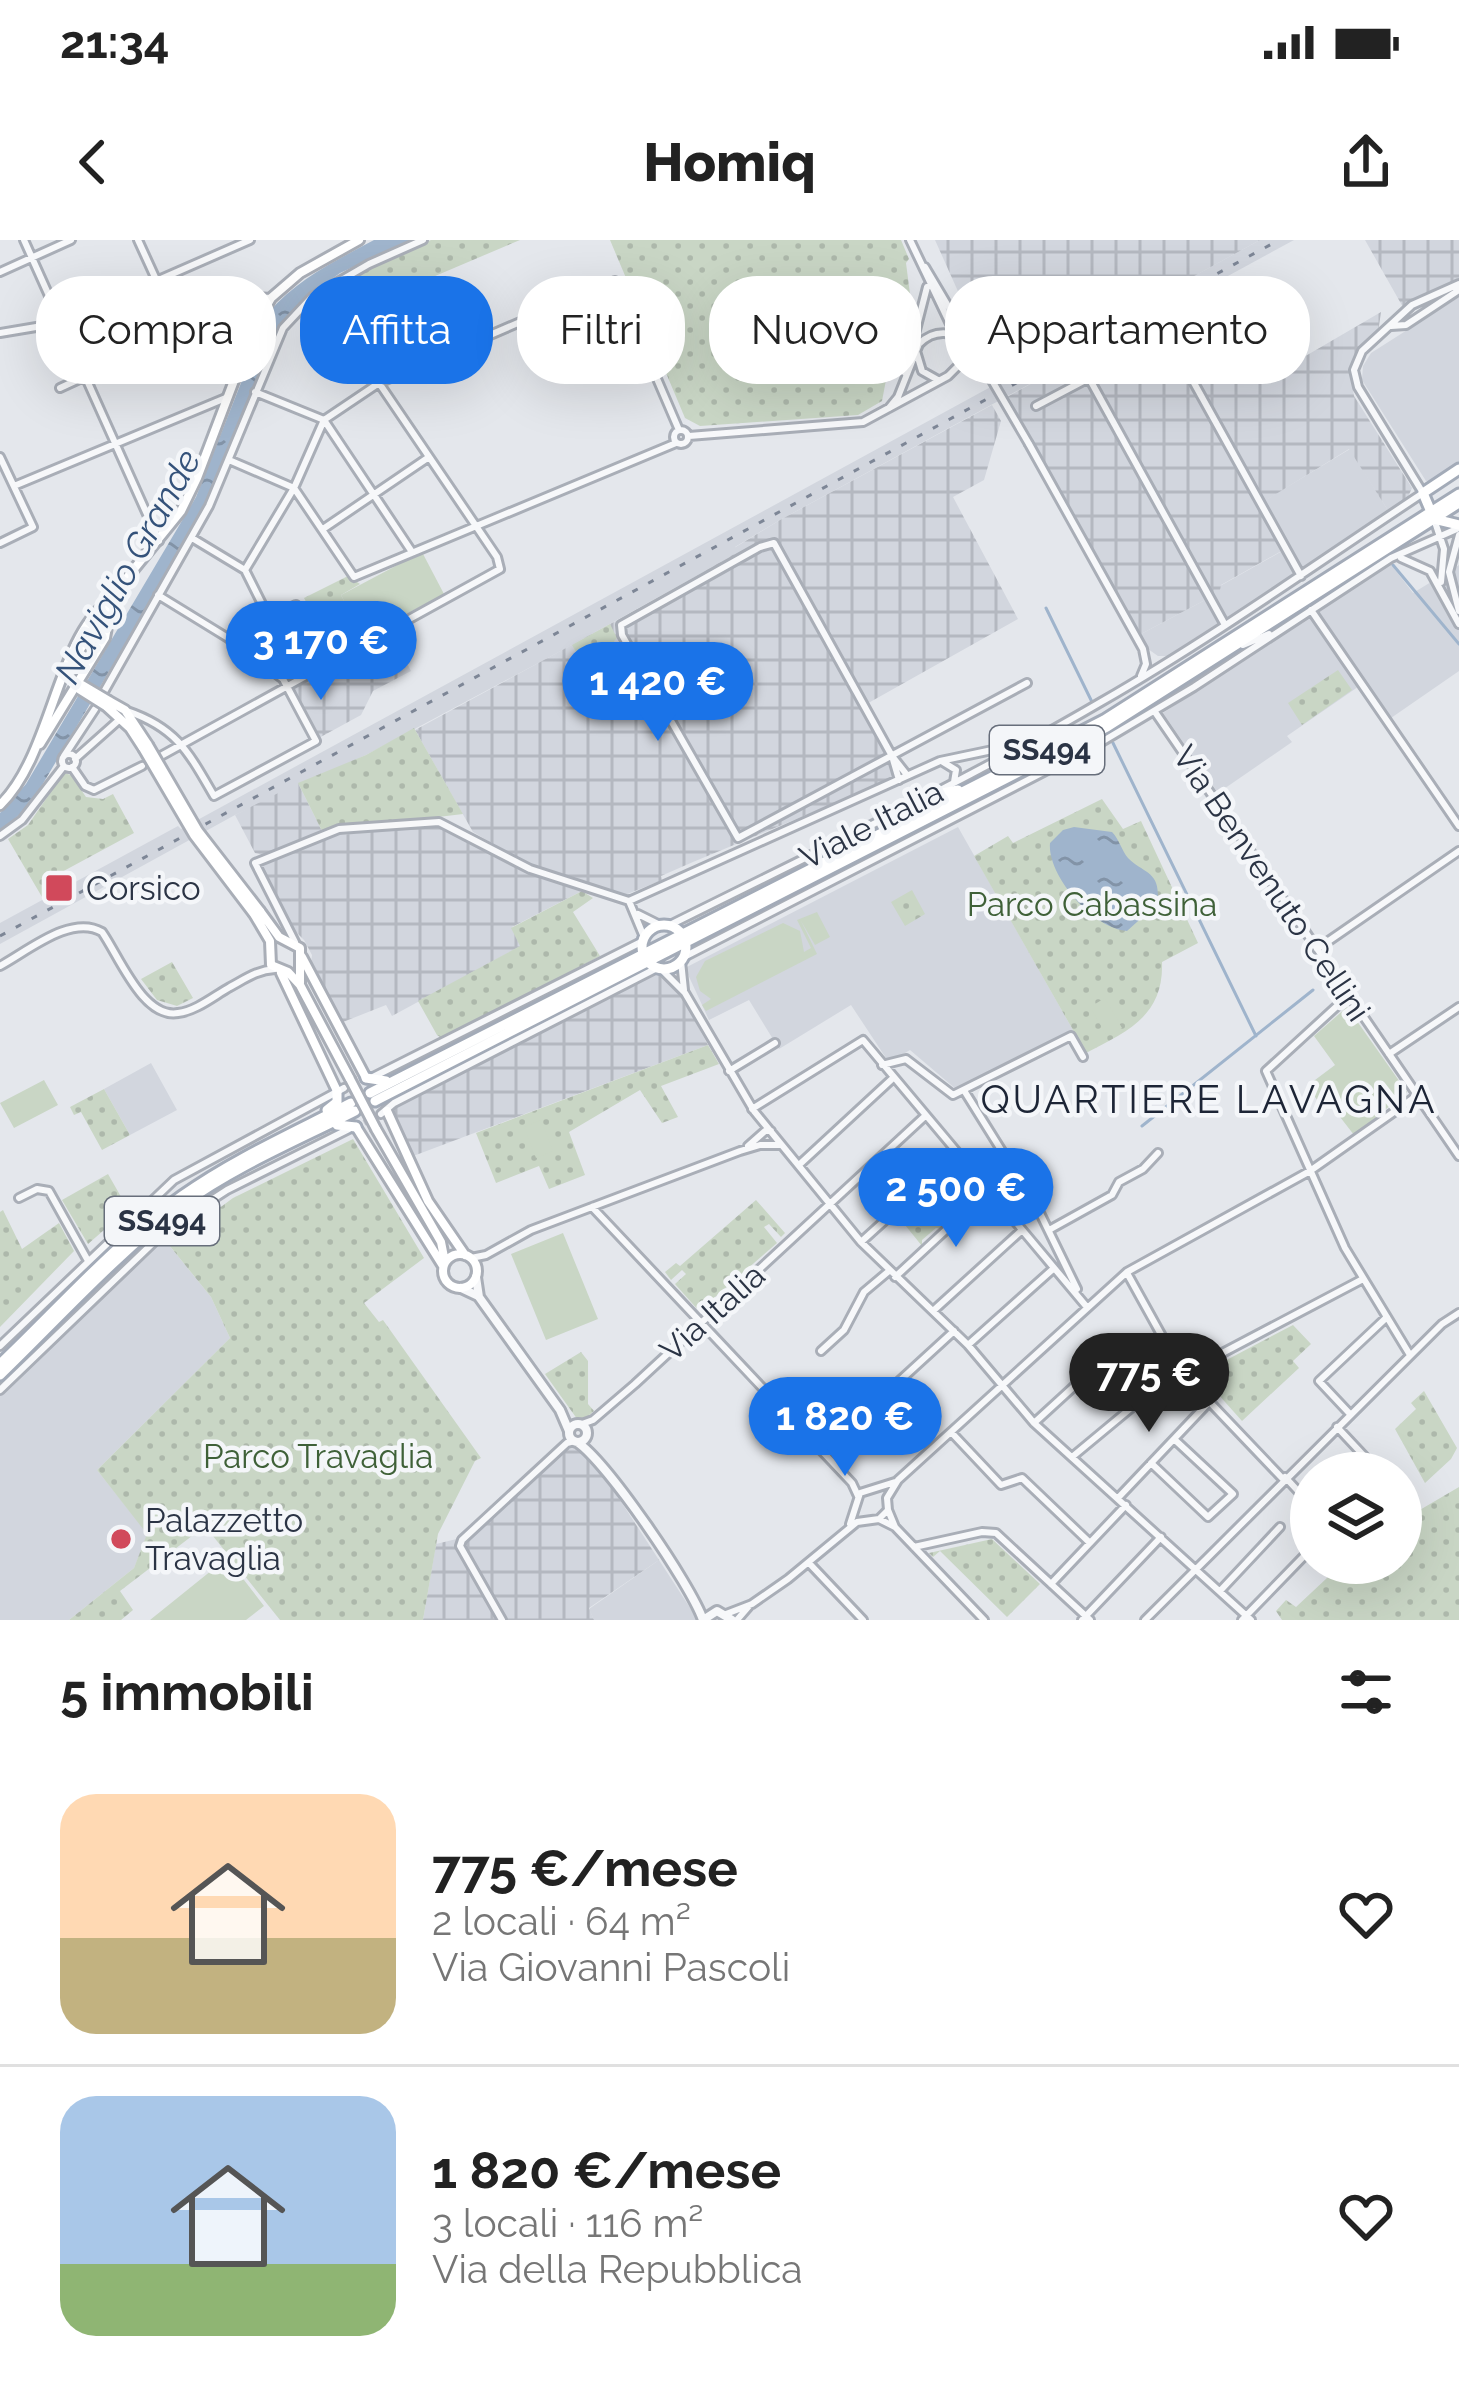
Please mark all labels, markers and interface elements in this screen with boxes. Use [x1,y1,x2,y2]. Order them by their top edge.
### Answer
text: 21:34 [60,16,170,69]
icon: back [60,129,126,195]
icon: share [1333,129,1399,195]
text: Homiq [643,130,816,194]
chip: Compra [36,276,276,384]
chip: Affitta [300,276,493,384]
chip: Filtri [517,276,685,384]
chip: Nuovo [709,276,921,384]
chip: Appartamento [945,276,1310,384]
water label: Naviglio Grande [46,442,208,690]
pin: 3 170 € [210,601,432,703]
text: 3 170 € [253,617,389,663]
pin: 1 420 € [547,642,769,744]
text: 1 420 € [589,658,727,704]
road number: SS494 [990,726,1104,774]
street label: Via Benvenuto Cellini [1165,738,1378,1028]
street label: Viale Italia [793,772,949,877]
place label: Corsico [86,869,201,908]
marker: Corsico [43,872,75,904]
park label: Parco Cabassina [967,885,1217,924]
district label: QUARTIERE LAVAGNA [980,1076,1438,1122]
pin: 2 500 € [845,1148,1067,1250]
text: 2 500 € [885,1164,1027,1210]
road number: SS494 [105,1197,219,1245]
street label: Via Italia [652,1255,773,1369]
pin: 775 € [1065,1333,1233,1435]
text: 775 € [1096,1349,1202,1395]
pin: 1 820 € [734,1377,956,1479]
text: 1 820 € [776,1393,914,1439]
park label: Parco Travaglia [203,1437,433,1476]
map controls [1290,1452,1422,1584]
button: layers [1290,1452,1422,1584]
place label: Palazzetto Travaglia [145,1501,303,1578]
marker: Palazzetto Travaglia [108,1526,134,1552]
icon: filters [1333,1659,1399,1725]
text: 5 immobili [60,1662,314,1722]
text: 775 €/mese [432,1838,738,1898]
icon: home [156,1842,300,1986]
icon: heart [1333,1881,1399,1947]
text: 2 locali · 64 m² [432,1898,691,1944]
text: Via Giovanni Pascoli [432,1944,790,1990]
text: 1 820 €/mese [432,2140,781,2200]
icon: home [156,2144,300,2288]
icon: heart [1333,2183,1399,2249]
text: 3 locali · 116 m² [432,2200,703,2246]
text: Via della Repubblica [432,2246,803,2292]

